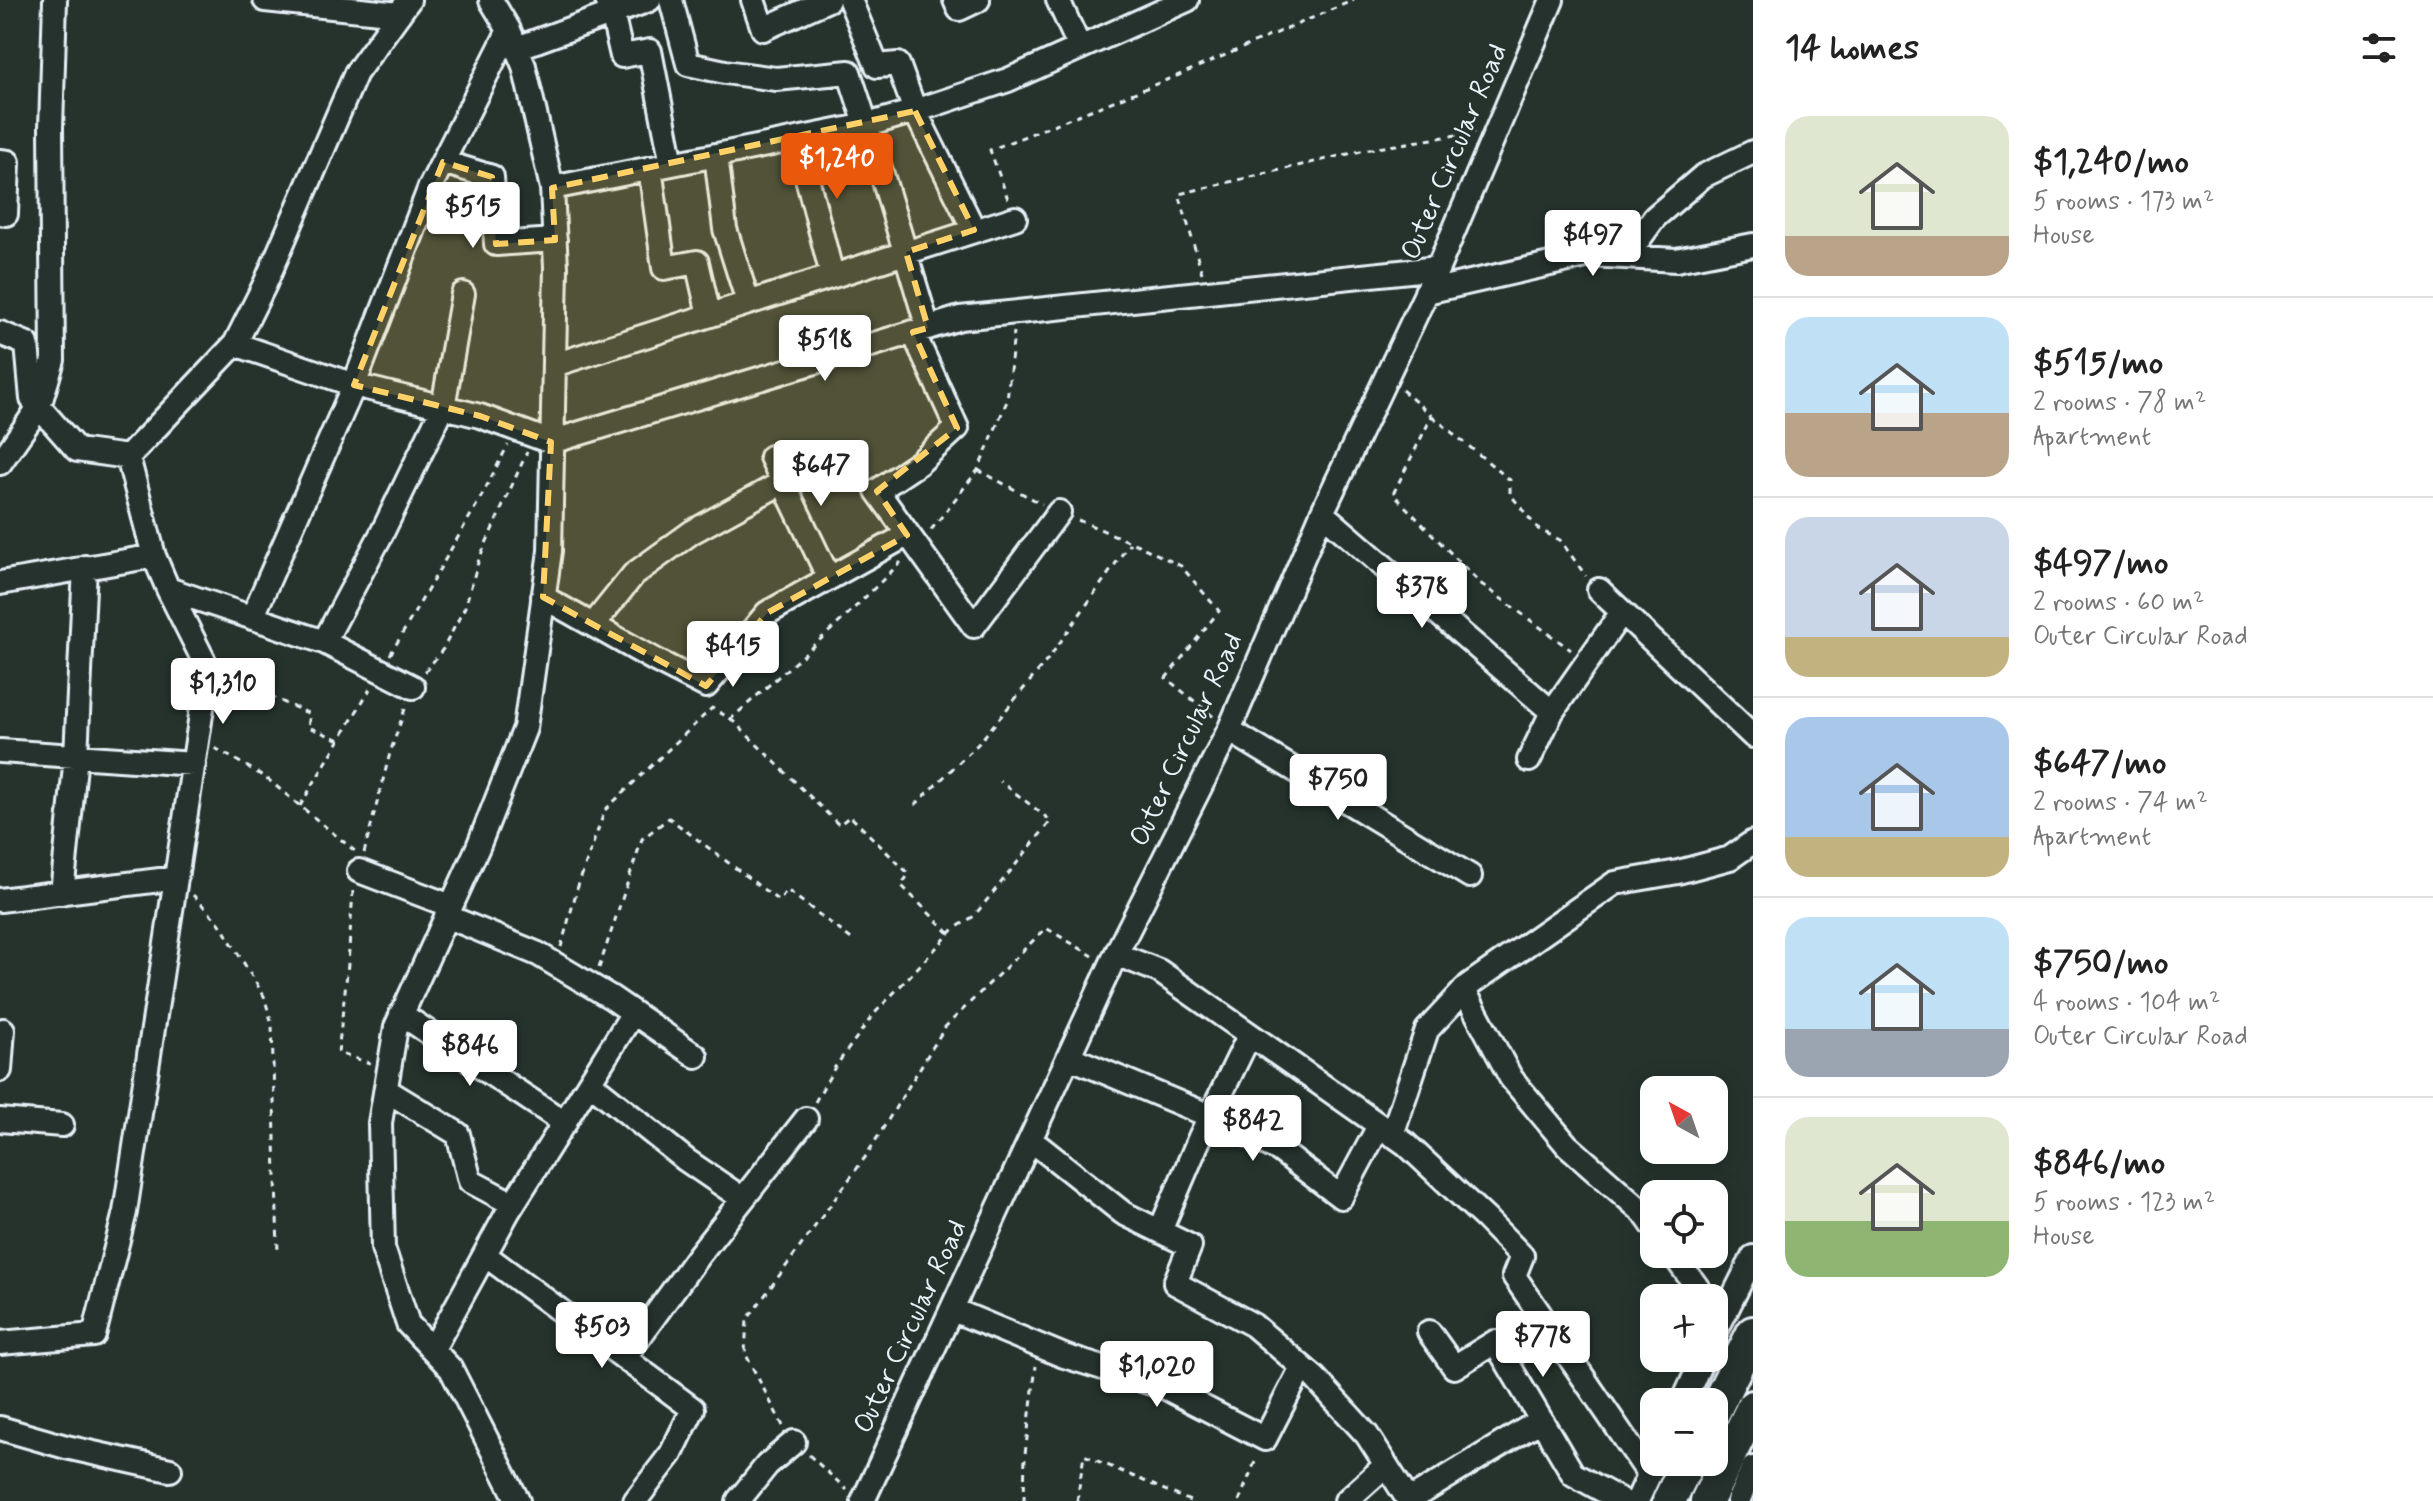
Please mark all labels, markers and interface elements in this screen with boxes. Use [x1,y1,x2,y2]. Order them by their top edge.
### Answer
text: 14 homes [1785,26,1919,71]
icon: filters [2357,26,2401,70]
street label: Outer Circular Road [1393,38,1517,266]
pin: $1,240 [772,133,902,201]
text: $1,240/mo [2033,140,2189,185]
text: $1,240 [799,142,875,176]
icon: home [1849,148,1945,244]
pin: $515 [426,182,520,250]
text: 5 rooms · 173 m² [2033,185,2214,219]
text: $515 [445,191,501,225]
pin: $497 [1546,210,1640,278]
text: $497 [1563,219,1623,253]
text: House [2033,219,2094,253]
pin: $518 [778,315,872,383]
text: $518 [797,324,853,358]
text: $515/mo [2033,341,2163,386]
icon: home [1849,349,1945,445]
text: 2 rooms · 78 m² [2033,386,2206,420]
text: Apartment [2033,420,2151,454]
pin: $647 [774,440,868,508]
text: $647 [792,449,850,483]
text: $497/mo [2033,541,2168,586]
icon: home [1849,549,1945,645]
pin: $378 [1375,562,1469,630]
text: $378 [1395,571,1449,605]
text: 2 rooms · 60 m² [2033,586,2204,620]
text: Outer Circular Road [2033,620,2248,654]
pin: $415 [686,621,780,689]
street label: Outer Circular Road [1121,627,1253,853]
text: $415 [705,630,761,664]
pin: $1,310 [158,658,288,726]
text: $1,310 [189,667,257,701]
text: $647/mo [2033,741,2166,786]
icon: home [1849,749,1945,845]
pin: $750 [1291,754,1385,822]
text: $750 [1308,763,1368,797]
text: 2 rooms · 74 m² [2033,786,2208,820]
text: Apartment [2033,820,2151,854]
text: $750/mo [2033,941,2169,986]
icon: home [1849,949,1945,1045]
text: 4 rooms · 104 m² [2033,986,2220,1020]
pin: $846 [423,1020,517,1088]
text: Outer Circular Road [2033,1020,2248,1054]
text: $846 [441,1029,499,1063]
north arrow [1640,1076,1728,1164]
map controls [1640,1076,1728,1476]
pin: $842 [1206,1095,1300,1163]
text: $842 [1222,1104,1284,1138]
text: $846/mo [2033,1141,2165,1186]
icon: home [1849,1149,1945,1245]
button: locate [1640,1180,1728,1268]
text: 5 rooms · 123 m² [2033,1186,2215,1220]
street label: Outer Circular Road [845,1214,977,1440]
text: House [2033,1220,2094,1254]
button: + [1640,1284,1728,1372]
pin: $503 [555,1302,649,1370]
text: $503 [574,1311,630,1345]
pin: $778 [1496,1311,1590,1379]
text: $778 [1514,1320,1572,1354]
pin: $1,020 [1092,1341,1222,1409]
text: $1,020 [1118,1350,1196,1384]
button: − [1640,1388,1728,1476]

